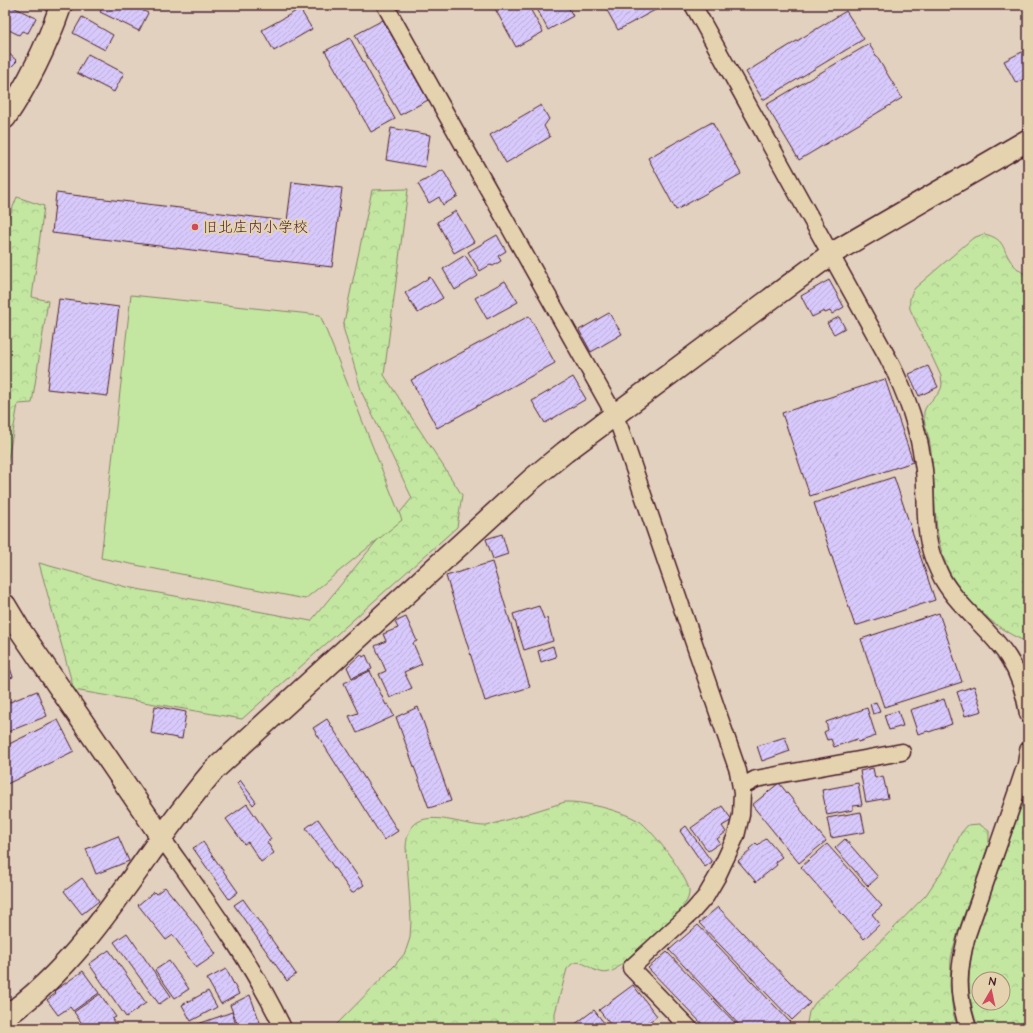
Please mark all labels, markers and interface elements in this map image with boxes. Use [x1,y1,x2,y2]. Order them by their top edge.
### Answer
place label: 旧北庄内小学校 [203,217,308,238]
marker: 旧北庄内小学校 [190,222,200,232]
north arrow [971,971,1011,1011]
text: N [988,974,997,990]

